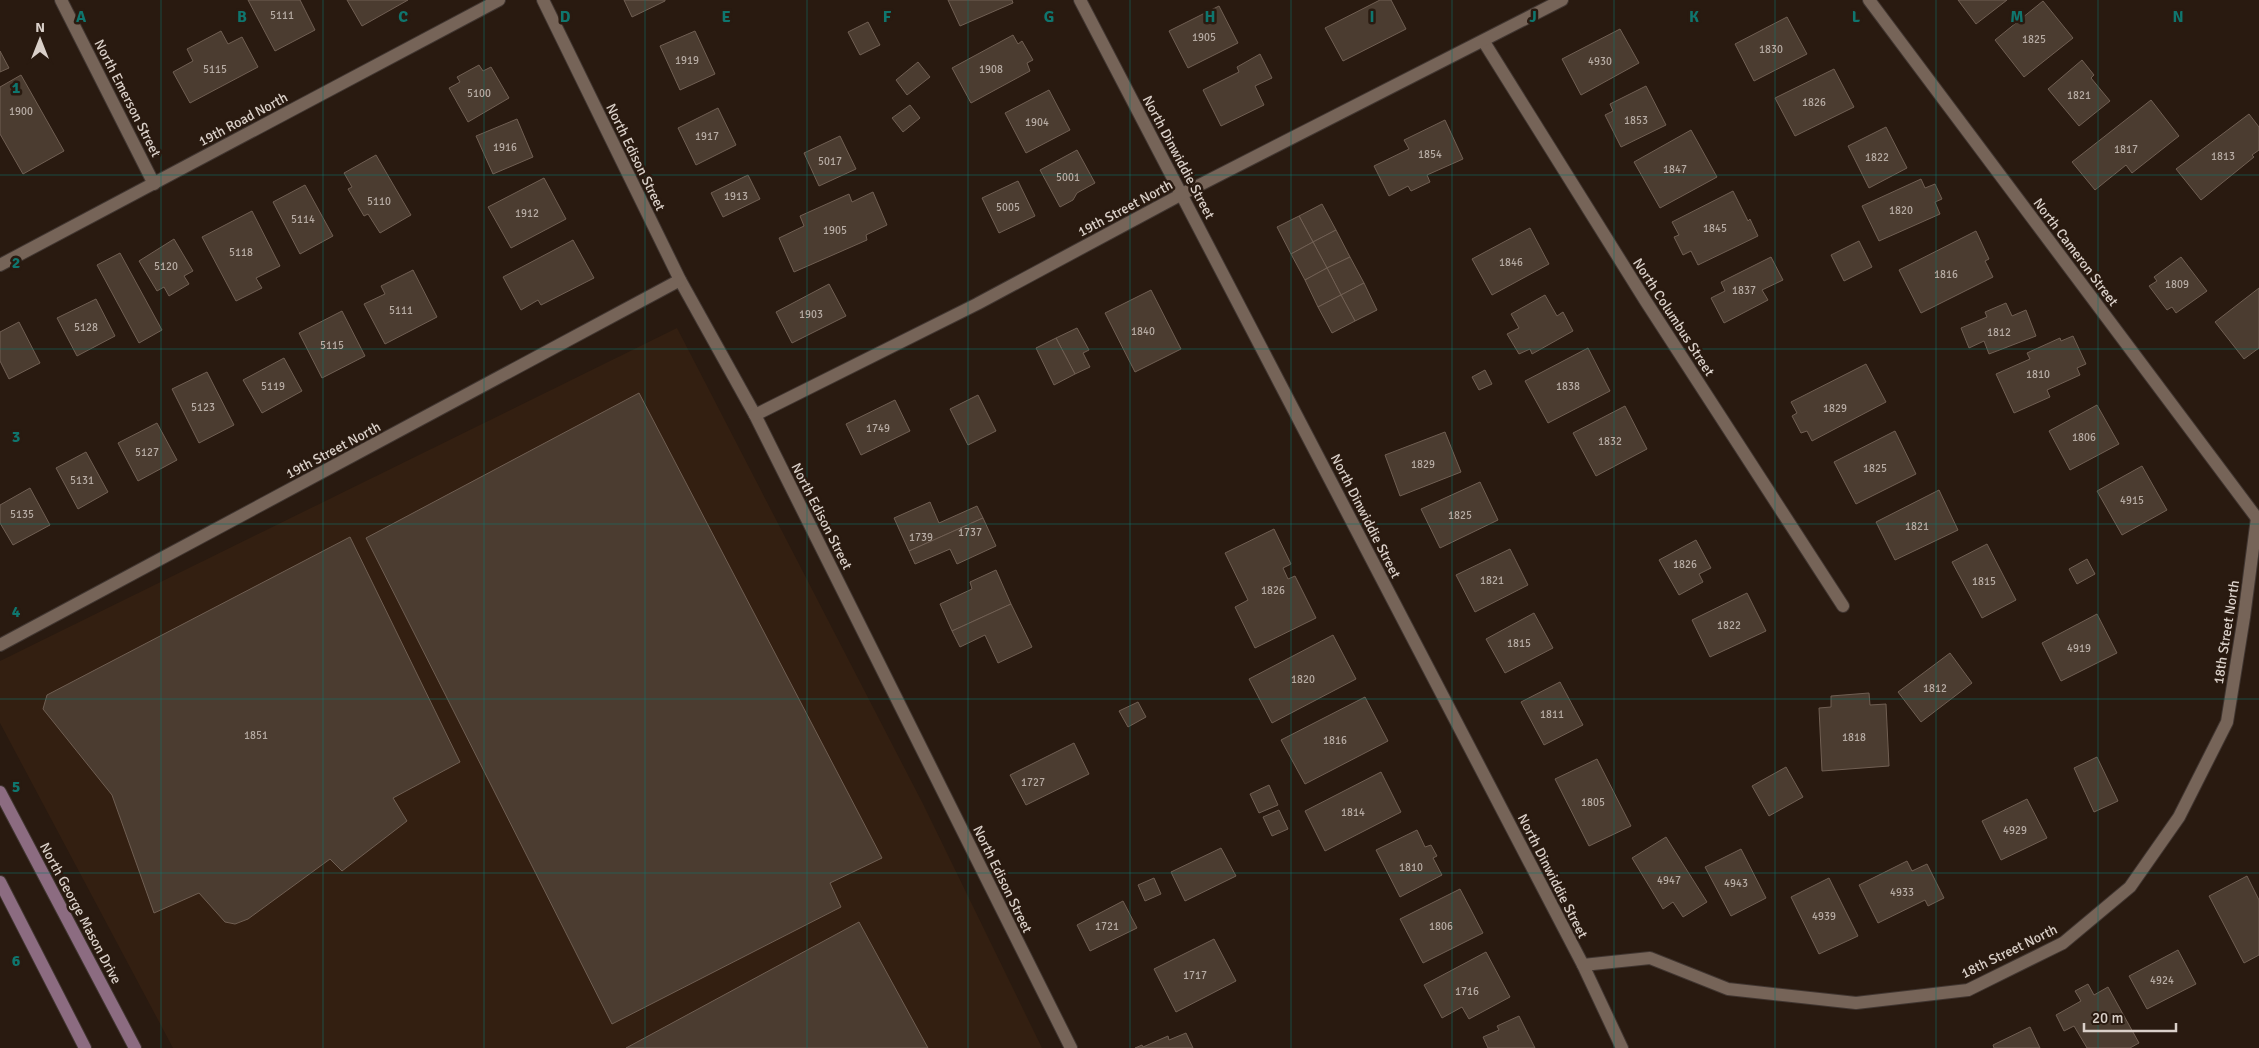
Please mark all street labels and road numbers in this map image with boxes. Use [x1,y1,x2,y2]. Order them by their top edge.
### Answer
street label: North Emerson Street [91,37,165,160]
street label: 19th Road North [196,89,291,150]
street label: North Dinwiddie Street [1139,93,1218,222]
street label: North Edison Street [602,101,669,214]
street label: 19th Street North [1075,176,1176,241]
street label: North Cameron Street [2029,195,2122,310]
street label: North Columbus Street [1629,255,1718,379]
street label: 19th Street North [283,418,384,483]
street label: North Dinwiddie Street [1327,451,1404,581]
street label: North Edison Street [787,460,856,572]
street label: 18th Street North [2210,579,2243,685]
street label: North Dinwiddie Street [1514,811,1591,941]
street label: North Edison Street [969,823,1036,936]
street label: North George Mason Drive [36,840,125,987]
street label: 18th Street North [1958,921,2060,982]

